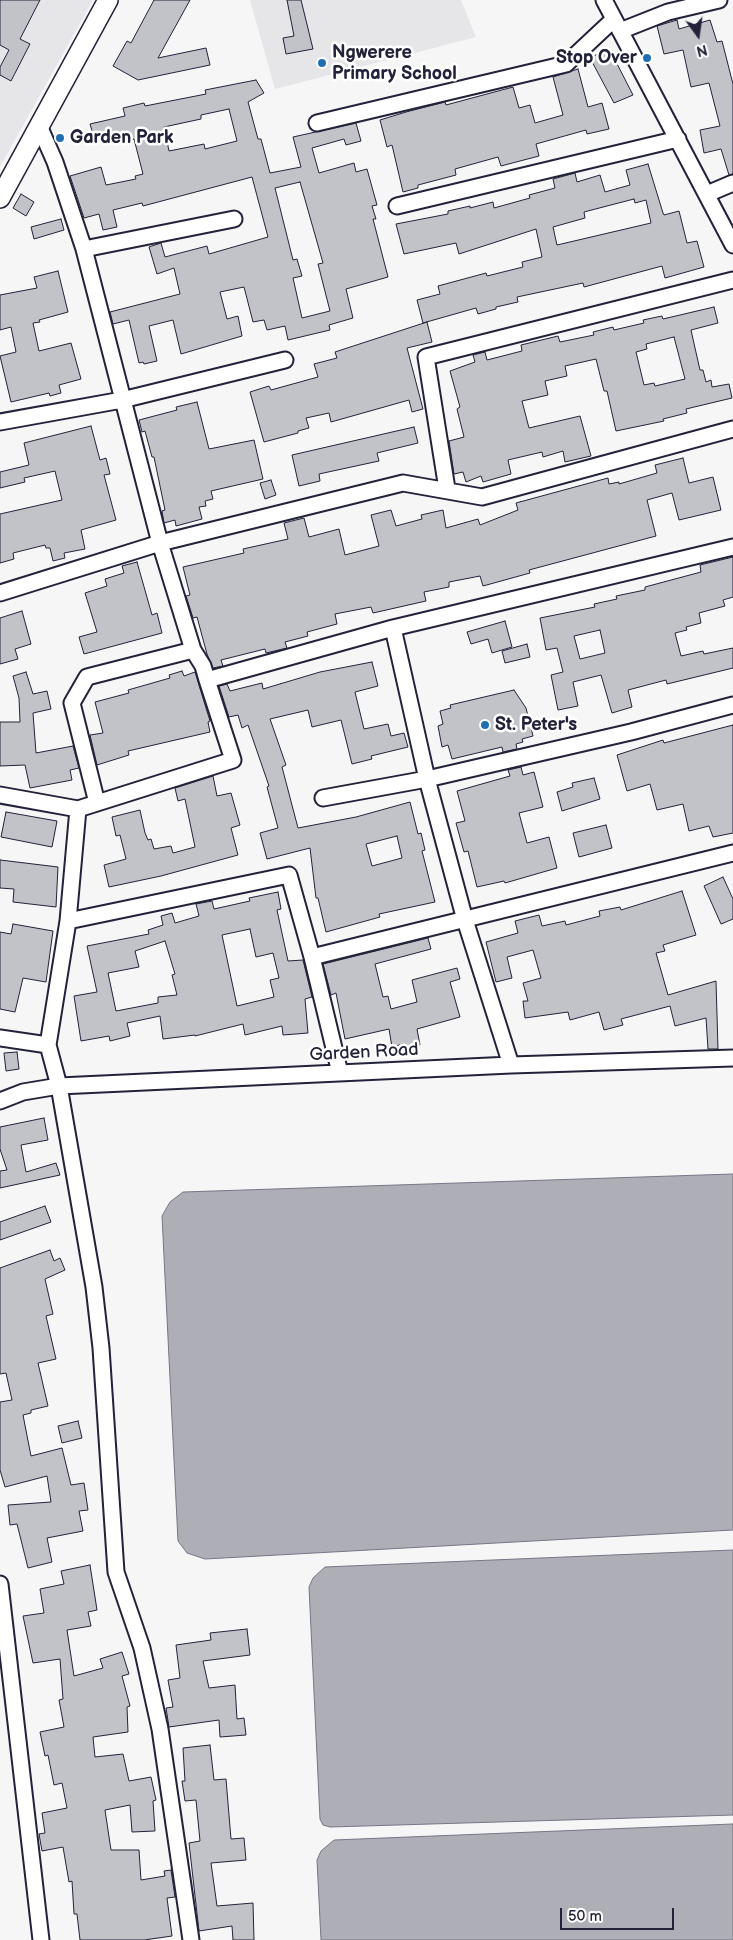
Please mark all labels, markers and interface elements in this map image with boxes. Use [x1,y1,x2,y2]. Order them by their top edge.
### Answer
north arrow [673,10,723,60]
text: N [695,41,709,60]
place label: Ngwerere Primary School [332,42,457,84]
place label: Stop Over [556,47,637,69]
marker: Stop Over [641,52,653,64]
marker: Ngwerere Primary School [316,57,328,69]
place label: Garden Park [70,127,173,149]
marker: Garden Park [54,132,66,144]
place label: St. Peter's [495,714,577,736]
marker: St. Peter's [479,719,491,731]
street label: Garden Road [309,1039,419,1067]
scale bar [563,1898,677,1930]
text: 50 m [568,1907,602,1926]

